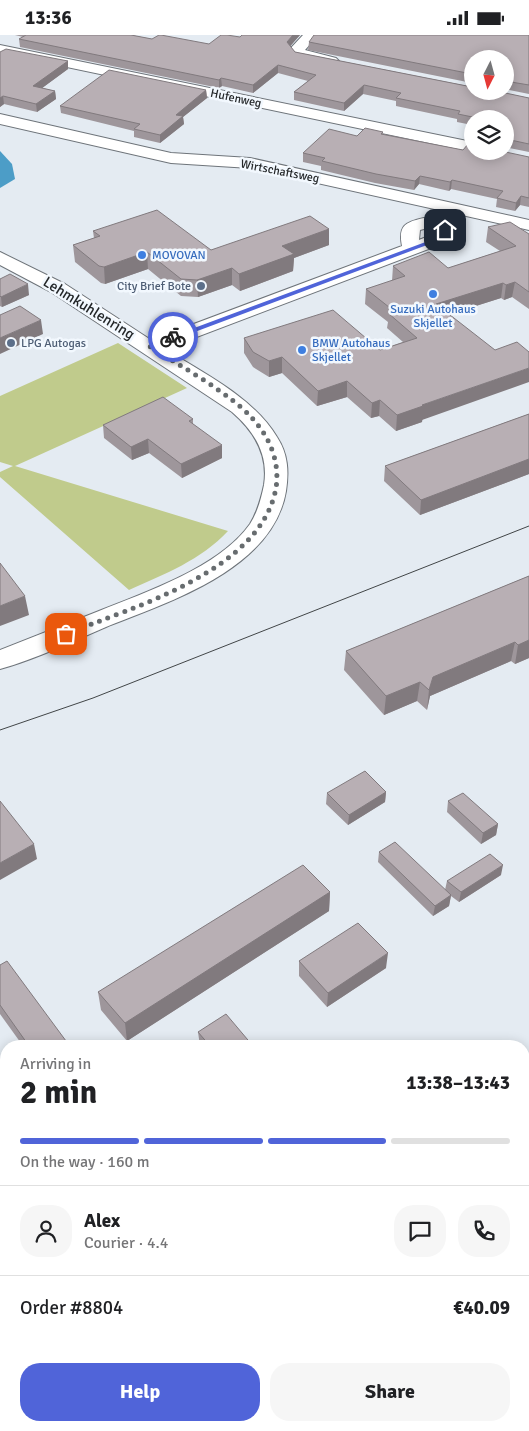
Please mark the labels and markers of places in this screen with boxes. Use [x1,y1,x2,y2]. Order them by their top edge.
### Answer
pin [424,209,466,251]
place label: MOVOVAN [152,248,206,263]
marker: MOVOVAN [136,249,148,261]
place label: City Brief Bote [117,279,191,294]
marker: City Brief Bote [195,280,207,292]
marker: Suzuki Autohaus Skjellet [427,288,439,300]
place label: Suzuki Autohaus Skjellet [390,302,476,331]
place label: LPG Autogas [21,336,86,351]
place label: BMW Autohaus Skjellet [312,336,390,365]
marker: LPG Autogas [5,337,17,349]
marker: BMW Autohaus Skjellet [296,344,308,356]
pin [45,613,87,655]

